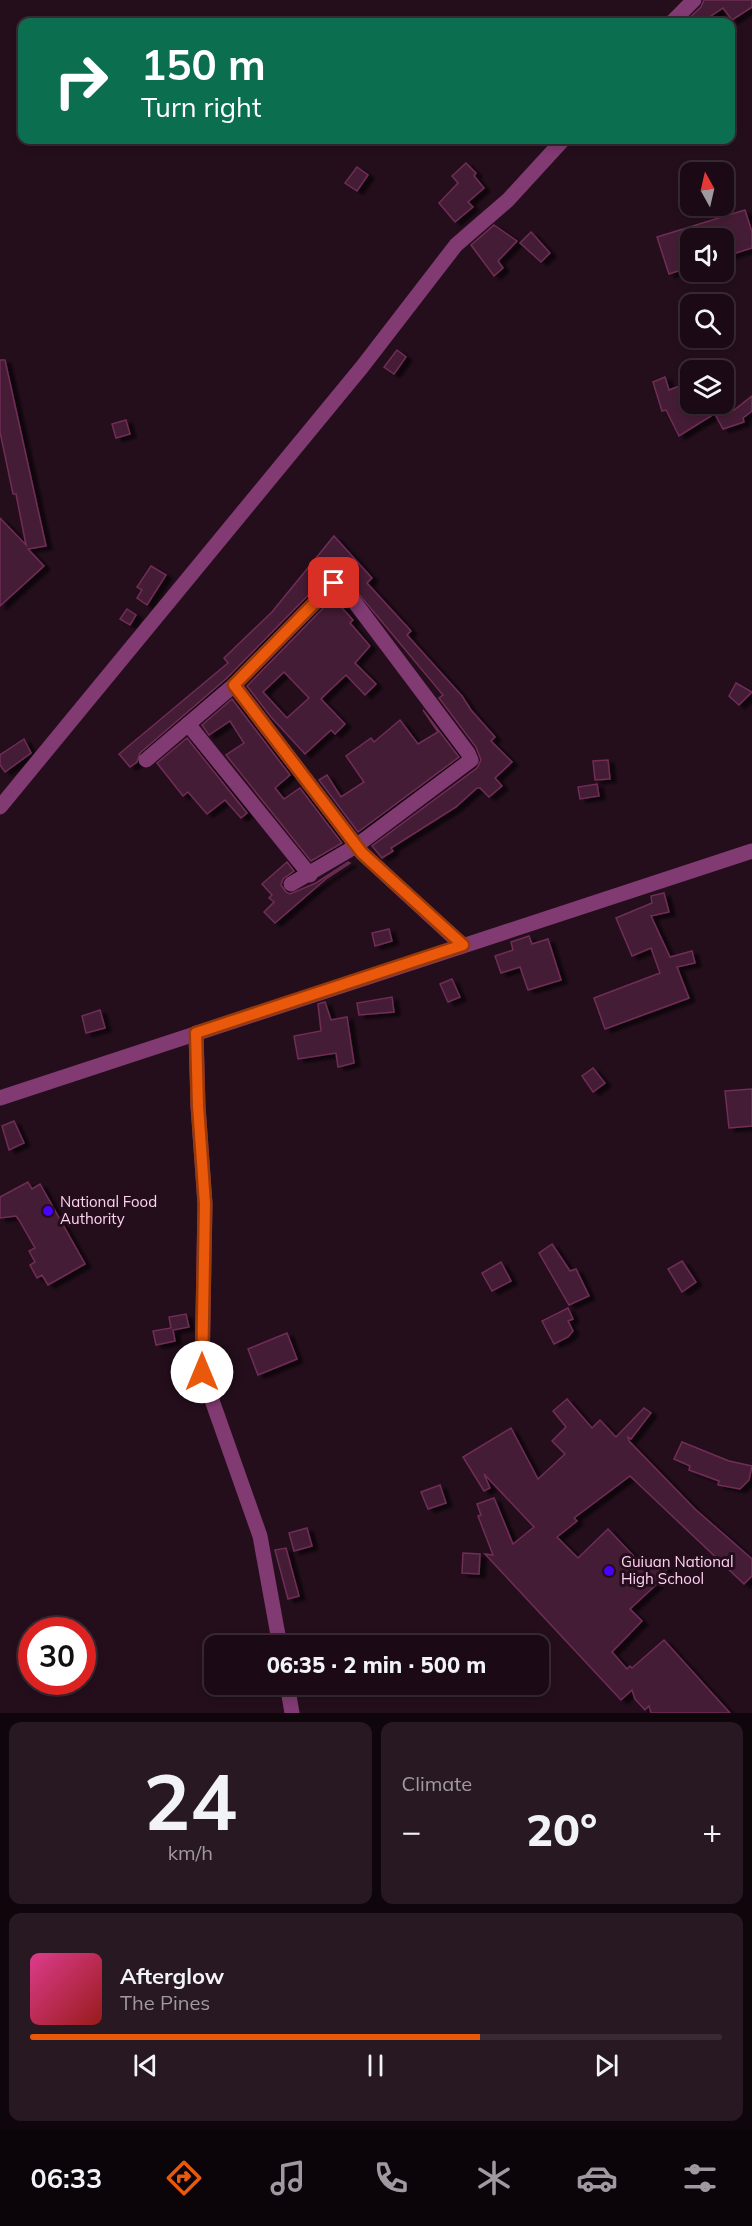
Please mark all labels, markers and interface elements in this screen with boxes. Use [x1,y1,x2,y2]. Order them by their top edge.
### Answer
text: 150 m [141,38,266,91]
icon: right [42,42,120,120]
text: Turn right [141,90,261,124]
north arrow [680,162,734,216]
map controls [680,162,734,414]
button: sound [680,228,734,282]
button: search [680,294,734,348]
button: layers [680,360,734,414]
pin [308,557,359,608]
icon: arrive [317,566,350,599]
place label: National Food Authority [60,1192,157,1228]
marker: National Food Authority [41,1204,55,1218]
position arrow [170,1340,234,1404]
place label: Guiuan National High School [621,1552,734,1588]
marker: Guiuan National High School [602,1564,616,1578]
speed limit sign: 30 [18,1617,96,1695]
text: 06:35 · 2 min · 500 m [267,1651,486,1679]
text: 24 [143,1752,237,1850]
text: Climate [402,1771,472,1796]
text: 20° [526,1801,597,1857]
text: − [402,1810,421,1851]
text: + [702,1810,722,1851]
text: km/h [168,1840,213,1865]
text: Afterglow [120,1962,224,1990]
text: The Pines [120,1990,210,2015]
icon: previous [129,2049,162,2082]
icon: pause [359,2049,392,2082]
icon: next [590,2049,623,2082]
icon: directions [163,2157,205,2199]
icon: music [267,2157,309,2199]
icon: phone [370,2157,412,2199]
icon: climate [473,2157,515,2199]
icon: car [576,2157,618,2199]
icon: filters [679,2157,721,2199]
text: 06:33 [31,2161,102,2195]

